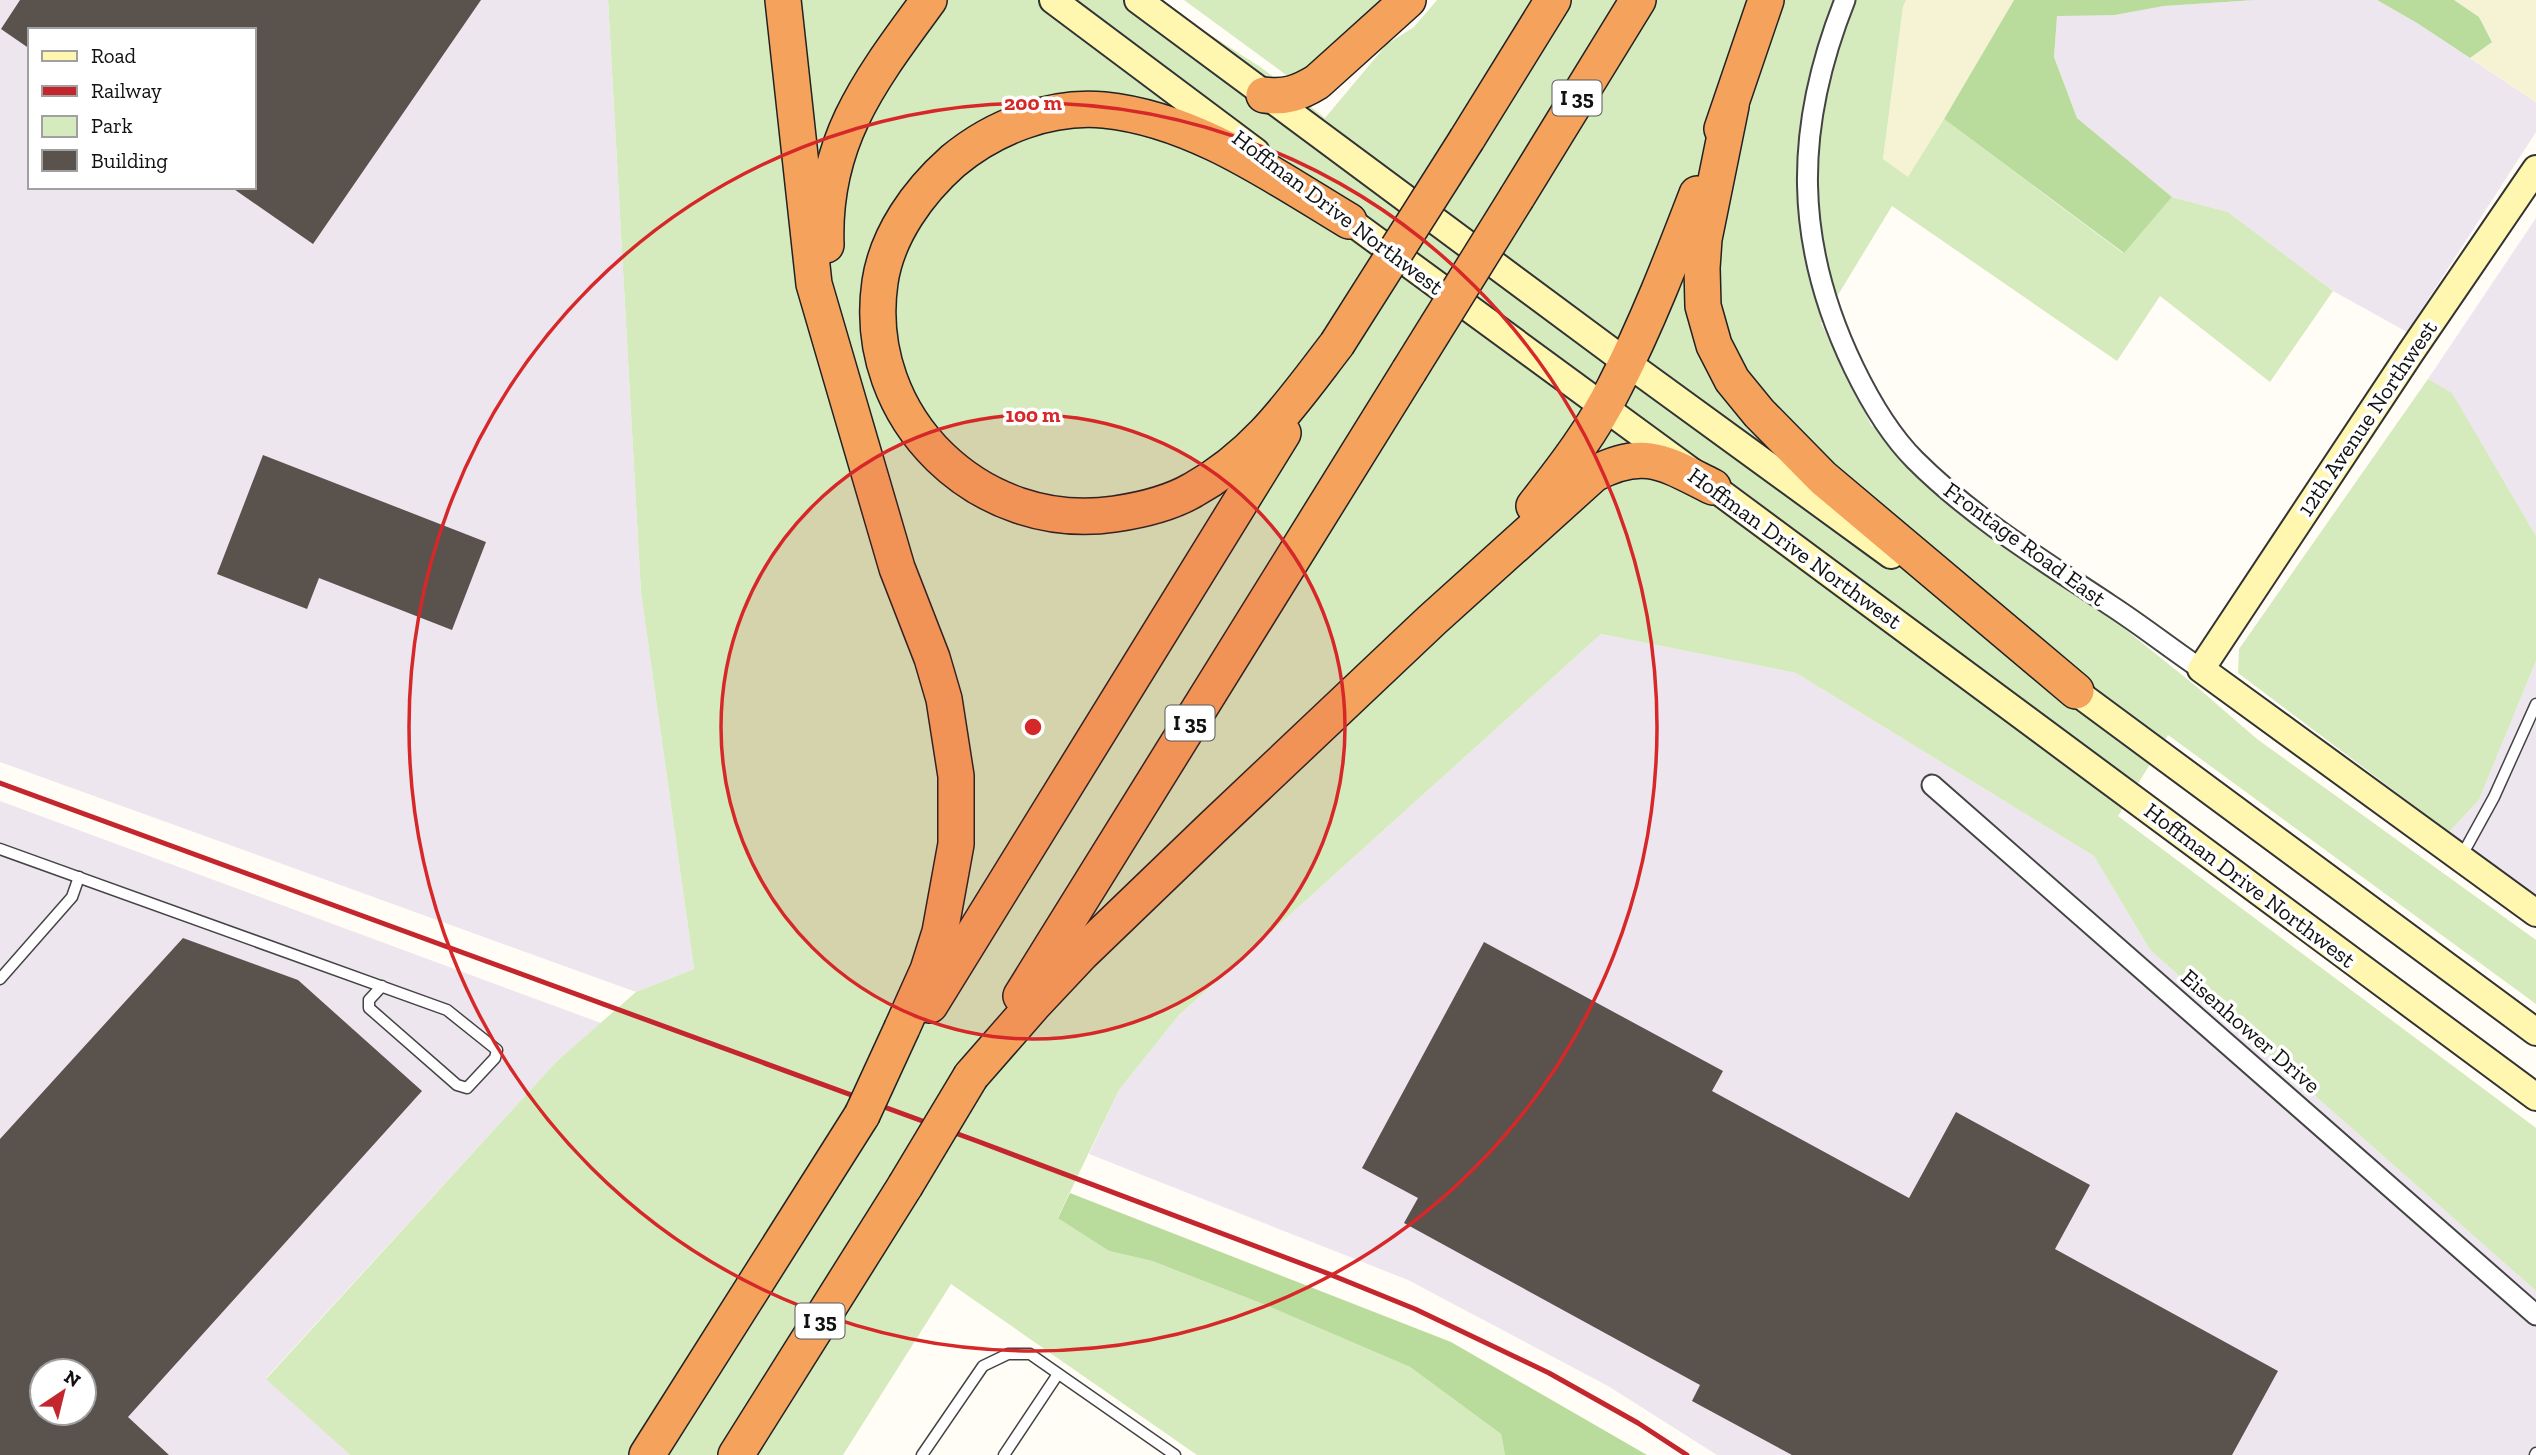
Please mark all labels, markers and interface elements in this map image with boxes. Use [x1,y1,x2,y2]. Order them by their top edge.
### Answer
legend [28,28,256,189]
text: Road [91,43,137,68]
text: Railway [91,78,162,103]
road number: I 35 [1552,80,1602,116]
text: 200 m [1004,90,1062,115]
text: Park [91,113,133,138]
street label: Hoffman Drive Northwest [1227,123,1449,301]
text: Building [91,148,168,173]
street label: 12th Avenue Northwest [2291,314,2443,521]
text: 100 m [1006,402,1061,427]
street label: Hoffman Drive Northwest [1683,461,1908,635]
street label: Frontage Road East [1938,476,2112,613]
road number: I 35 [1166,706,1214,740]
centre of rings [1021,715,1045,739]
street label: Hoffman Drive Northwest [2139,796,2361,974]
street label: Eisenhower Drive [2176,963,2326,1099]
road number: I 35 [796,1304,844,1338]
north arrow [28,1357,98,1427]
text: N [60,1365,85,1392]

